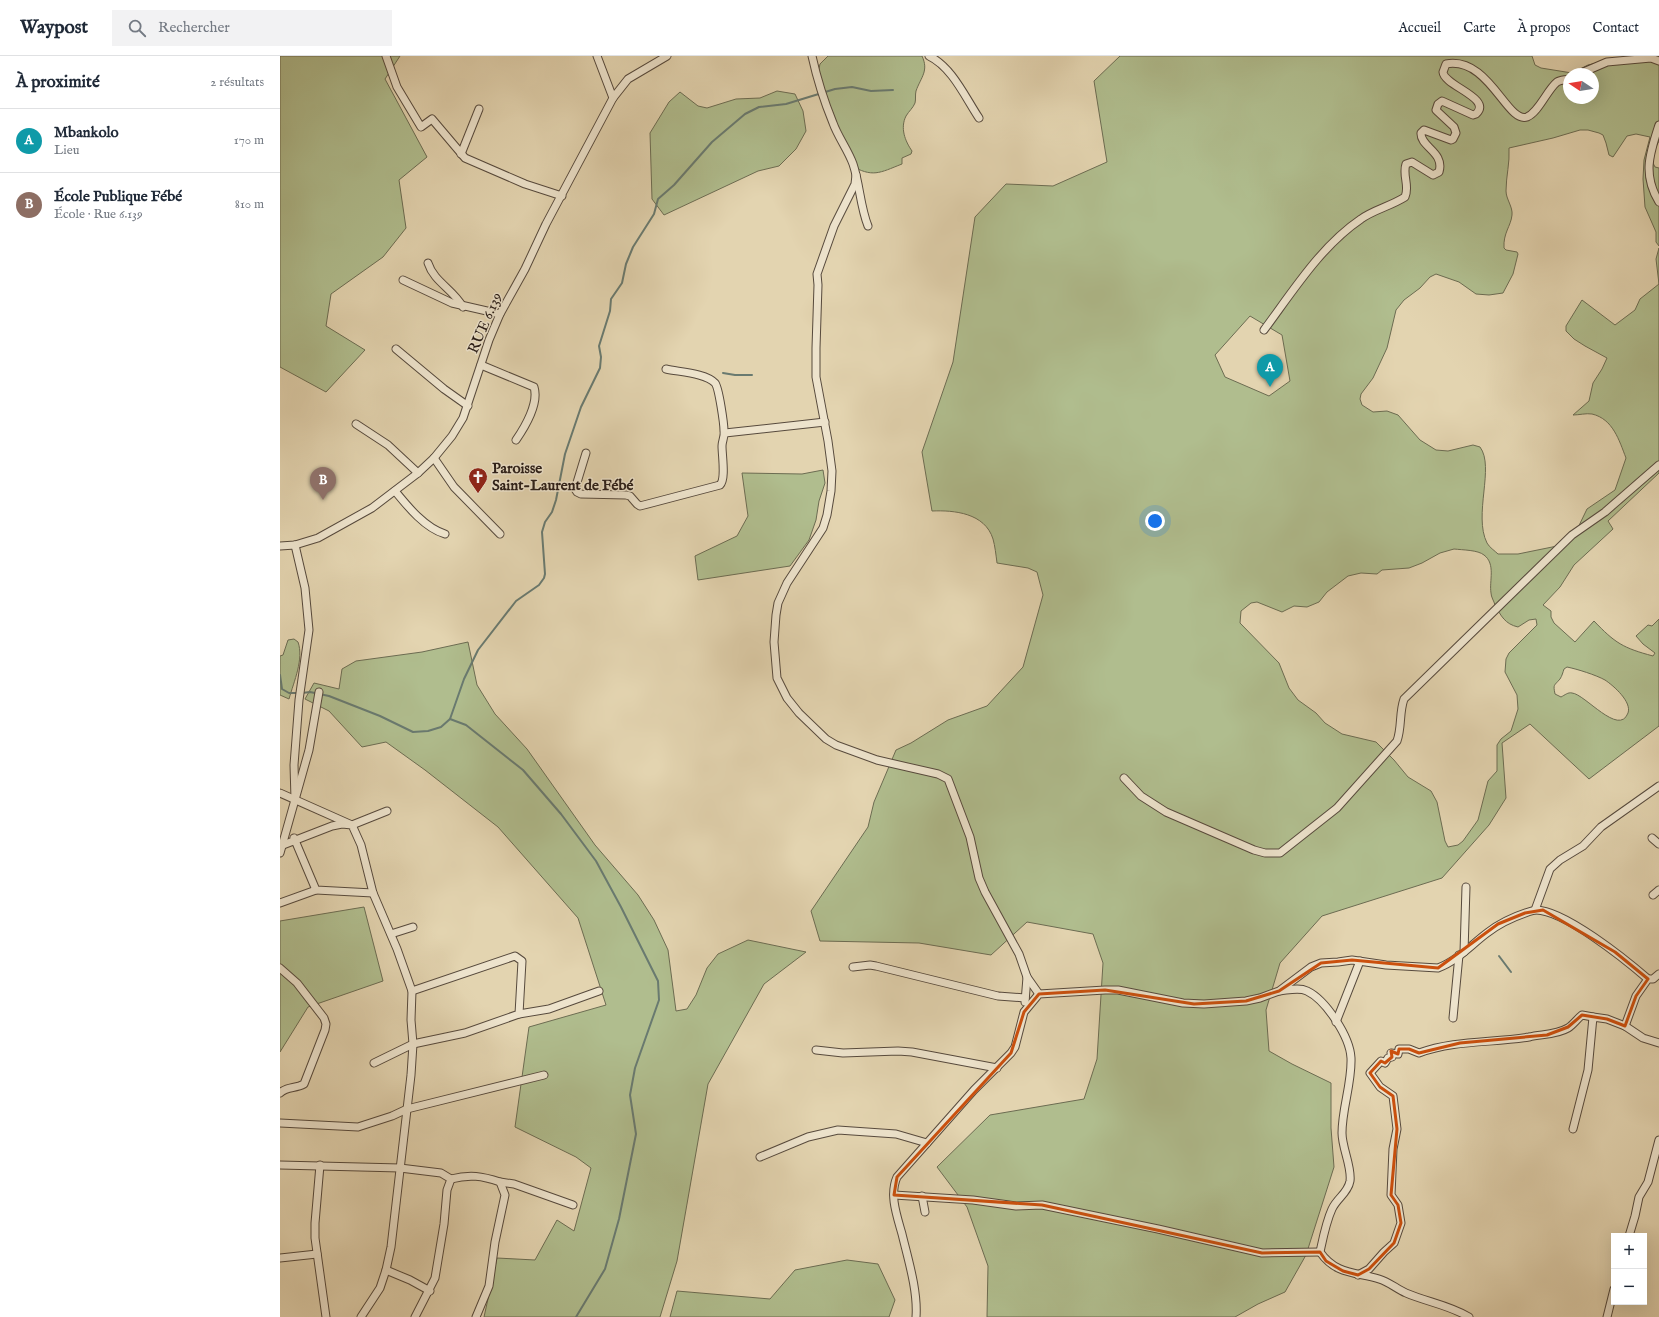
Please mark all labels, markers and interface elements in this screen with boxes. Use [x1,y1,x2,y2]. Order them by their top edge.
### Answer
search box [112,10,392,46]
text: Waypost [20,16,88,40]
icon: search [126,17,148,39]
text: Rechercher [158,18,230,37]
text: Accueil [1398,19,1441,37]
text: Carte [1463,19,1496,37]
text: À propos [1518,19,1570,37]
text: Contact [1592,19,1639,37]
north arrow [1563,68,1599,104]
text: À proximité [16,72,100,93]
text: 2 résultats [210,74,264,91]
text: Mbankolo [54,123,119,142]
text: A [25,132,33,149]
text: 170 m [234,132,264,149]
text: Lieu [54,142,79,159]
text: École Publique Fébé [54,187,182,206]
text: B [25,196,33,213]
text: 810 m [235,196,264,213]
text: École · Rue 6.139 [54,206,143,223]
street label: RUE 6.139 [464,290,506,356]
pin: A [1257,354,1283,387]
place label: Paroisse Saint-Laurent de Fébé [492,459,633,495]
church icon: Paroisse Saint-Laurent de Fébé [467,466,489,494]
pin: B [310,467,336,500]
your location [1145,511,1165,531]
map controls [1611,1233,1647,1305]
button: + [1611,1233,1647,1269]
button: − [1611,1269,1647,1305]

